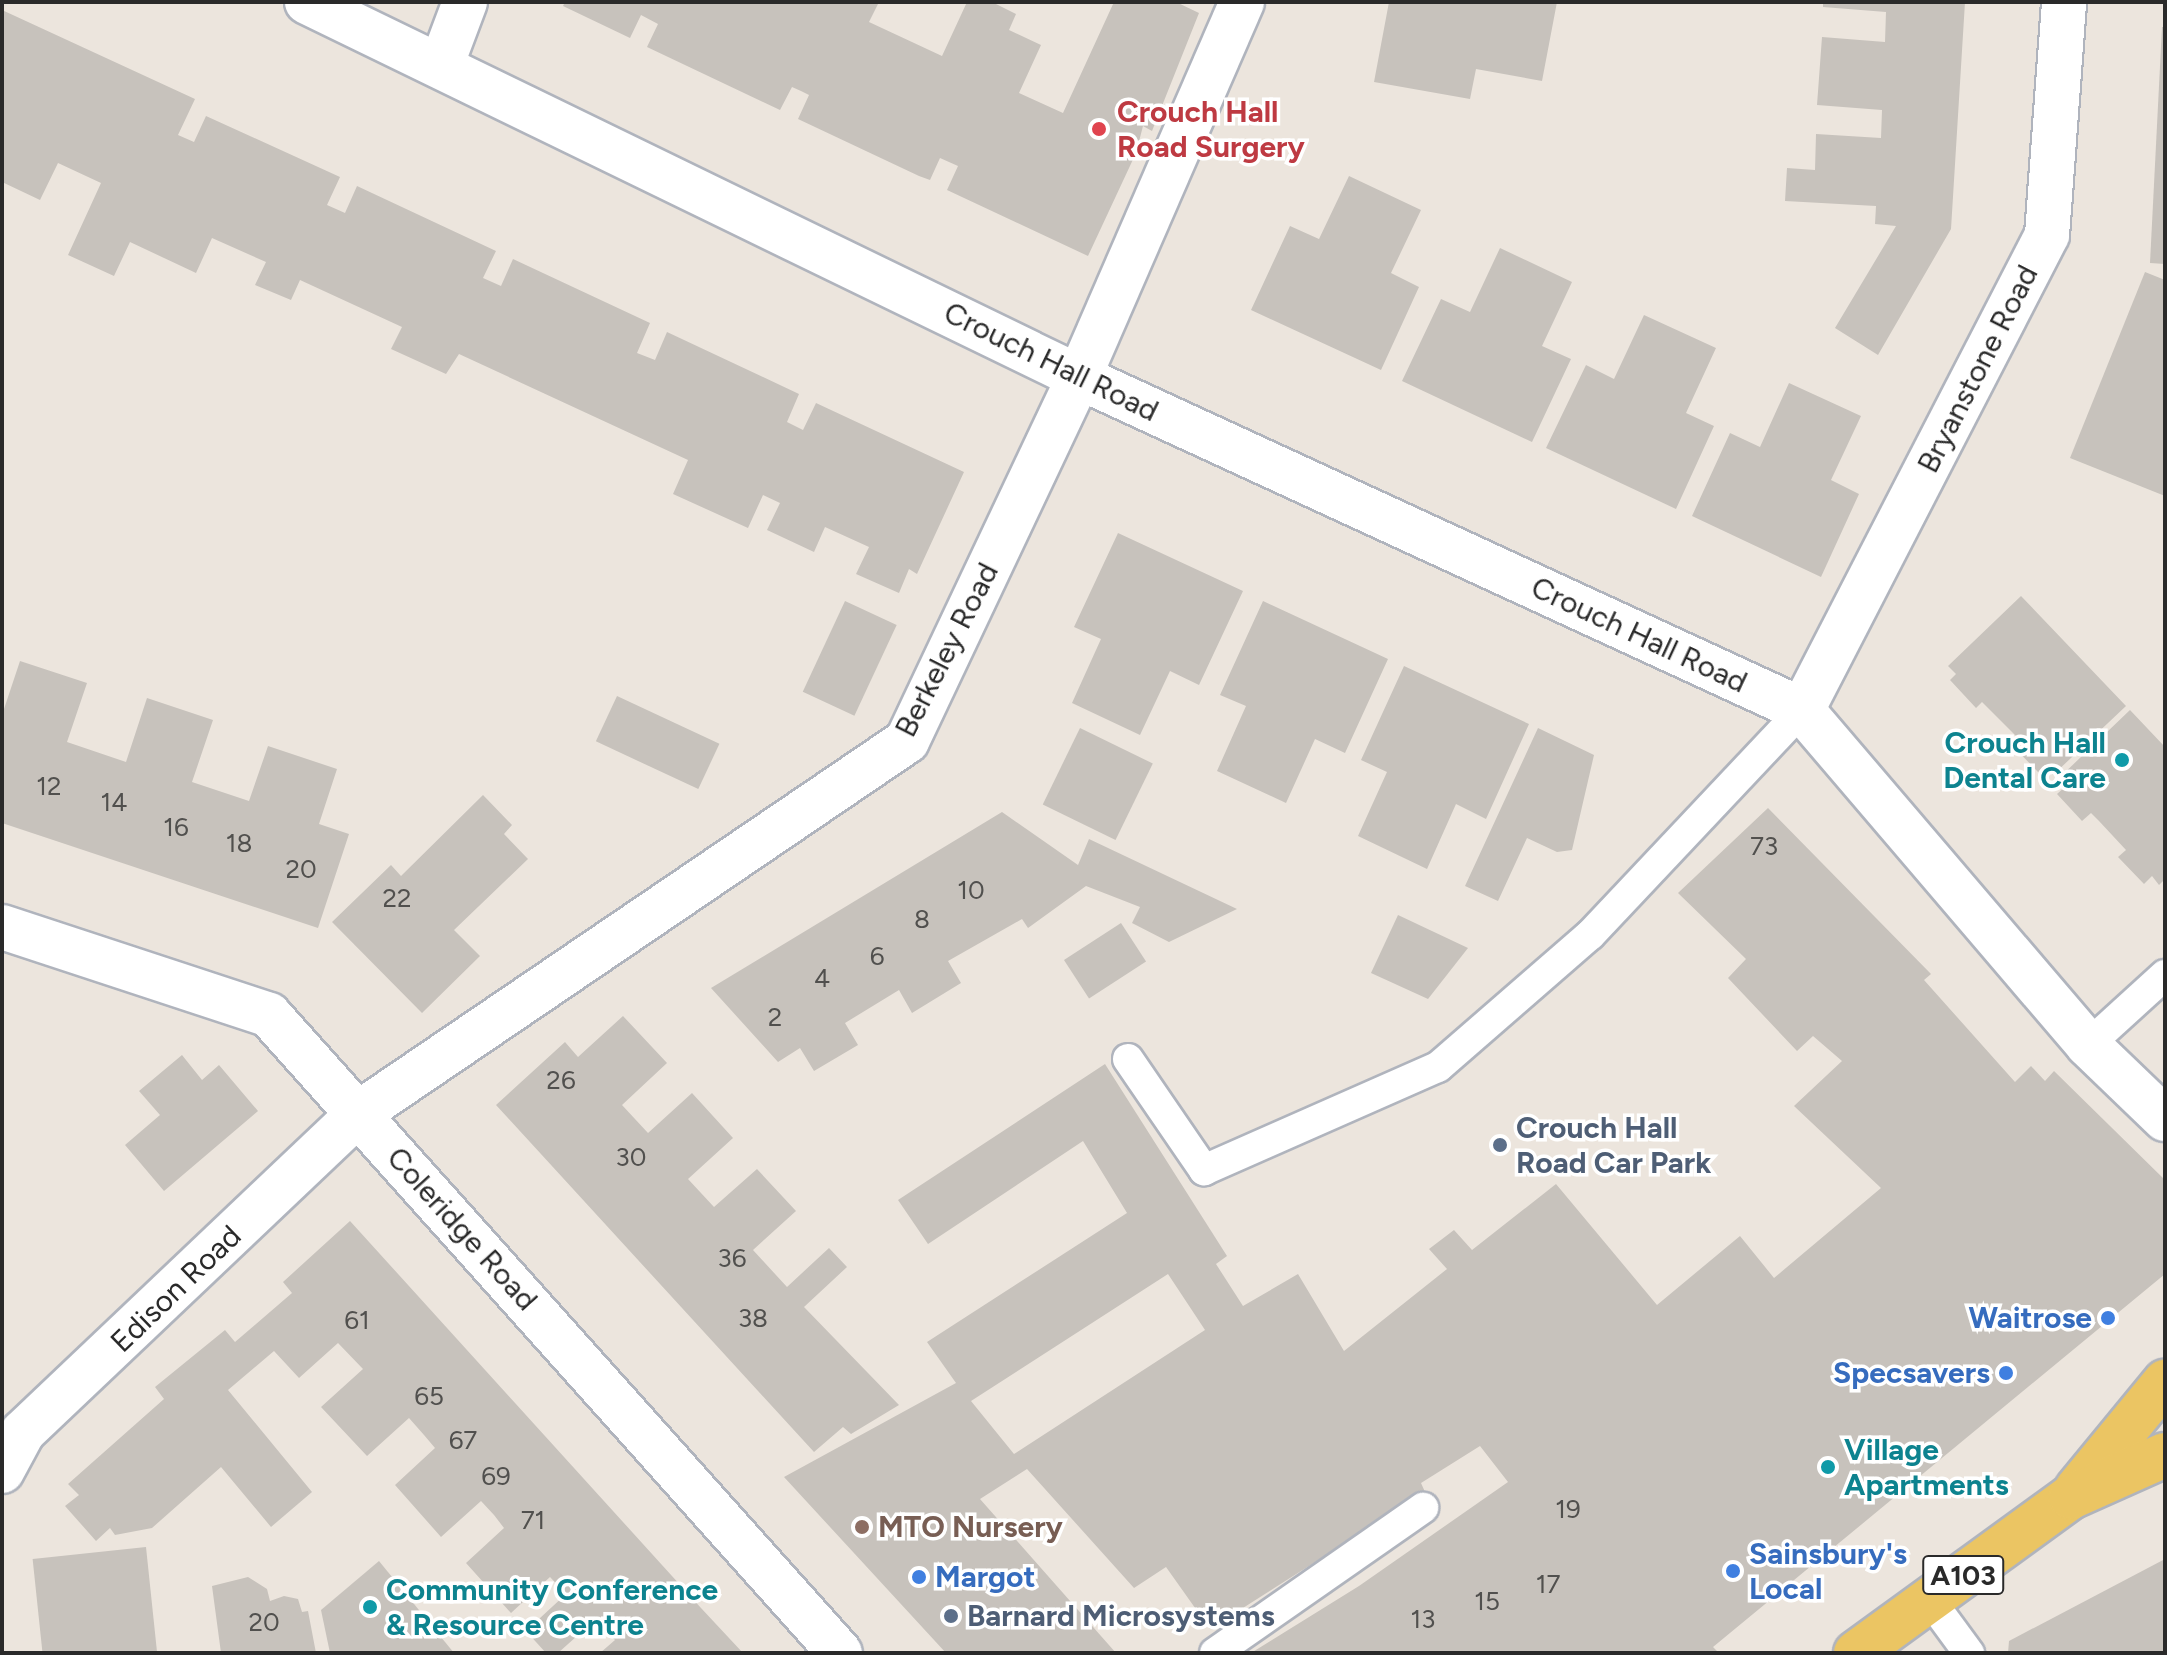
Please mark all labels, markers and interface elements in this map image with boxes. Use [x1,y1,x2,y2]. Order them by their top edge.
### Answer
place label: Crouch Hall Road Surgery [1117,94,1305,164]
marker: Crouch Hall Road Surgery [1088,118,1110,140]
street label: Bryanstone Road [1910,259,2046,479]
street label: Crouch Hall Road [938,295,1164,429]
street label: Berkeley Road [888,557,1006,743]
street label: Crouch Hall Road [1525,569,1753,701]
place label: Crouch Hall Dental Care [1943,725,2106,796]
marker: Crouch Hall Dental Care [2113,751,2131,769]
house number: 12 [36,771,62,803]
house number: 14 [101,787,127,819]
house number: 16 [163,812,189,844]
house number: 18 [226,828,252,860]
house number: 73 [1750,831,1778,863]
house number: 20 [285,854,317,886]
house number: 10 [957,875,985,907]
house number: 22 [382,883,412,915]
house number: 8 [914,904,930,936]
house number: 6 [870,941,884,973]
house number: 4 [814,963,830,995]
house number: 2 [768,1002,782,1034]
house number: 26 [546,1065,576,1097]
place label: Crouch Hall Road Car Park [1516,1110,1711,1180]
marker: Crouch Hall Road Car Park [1491,1136,1509,1154]
street label: Coleridge Road [379,1140,545,1318]
house number: 30 [616,1142,646,1174]
street label: Edison Road [103,1218,249,1360]
house number: 36 [718,1243,746,1275]
place label: Waitrose [1968,1300,2092,1336]
house number: 38 [738,1303,768,1335]
house number: 61 [344,1305,370,1337]
marker: Waitrose [2099,1309,2117,1327]
place label: Specsavers [1833,1355,1990,1391]
marker: Specsavers [1997,1364,2015,1382]
house number: 65 [414,1381,444,1413]
house number: 67 [449,1425,477,1457]
place label: Village Apartments [1844,1432,2009,1502]
marker: Village Apartments [1819,1458,1837,1476]
house number: 69 [481,1461,511,1493]
house number: 19 [1555,1494,1581,1526]
house number: 71 [521,1505,545,1537]
place label: MTO Nursery [878,1509,1063,1545]
marker: MTO Nursery [853,1518,871,1536]
place label: Sainsbury's Local [1749,1536,1907,1606]
road number: A103 [1921,1551,2005,1599]
place label: Margot [935,1559,1036,1595]
marker: Sainsbury's Local [1724,1562,1742,1580]
marker: Margot [910,1568,928,1586]
house number: 17 [1536,1569,1560,1601]
place label: Community Conference & Resource Centre [386,1572,718,1642]
house number: 15 [1474,1586,1500,1618]
marker: Community Conference & Resource Centre [361,1598,379,1616]
place label: Barnard Microsystems [967,1598,1275,1634]
house number: 13 [1411,1604,1435,1636]
house number: 20 [248,1607,280,1639]
marker: Barnard Microsystems [942,1607,960,1625]

